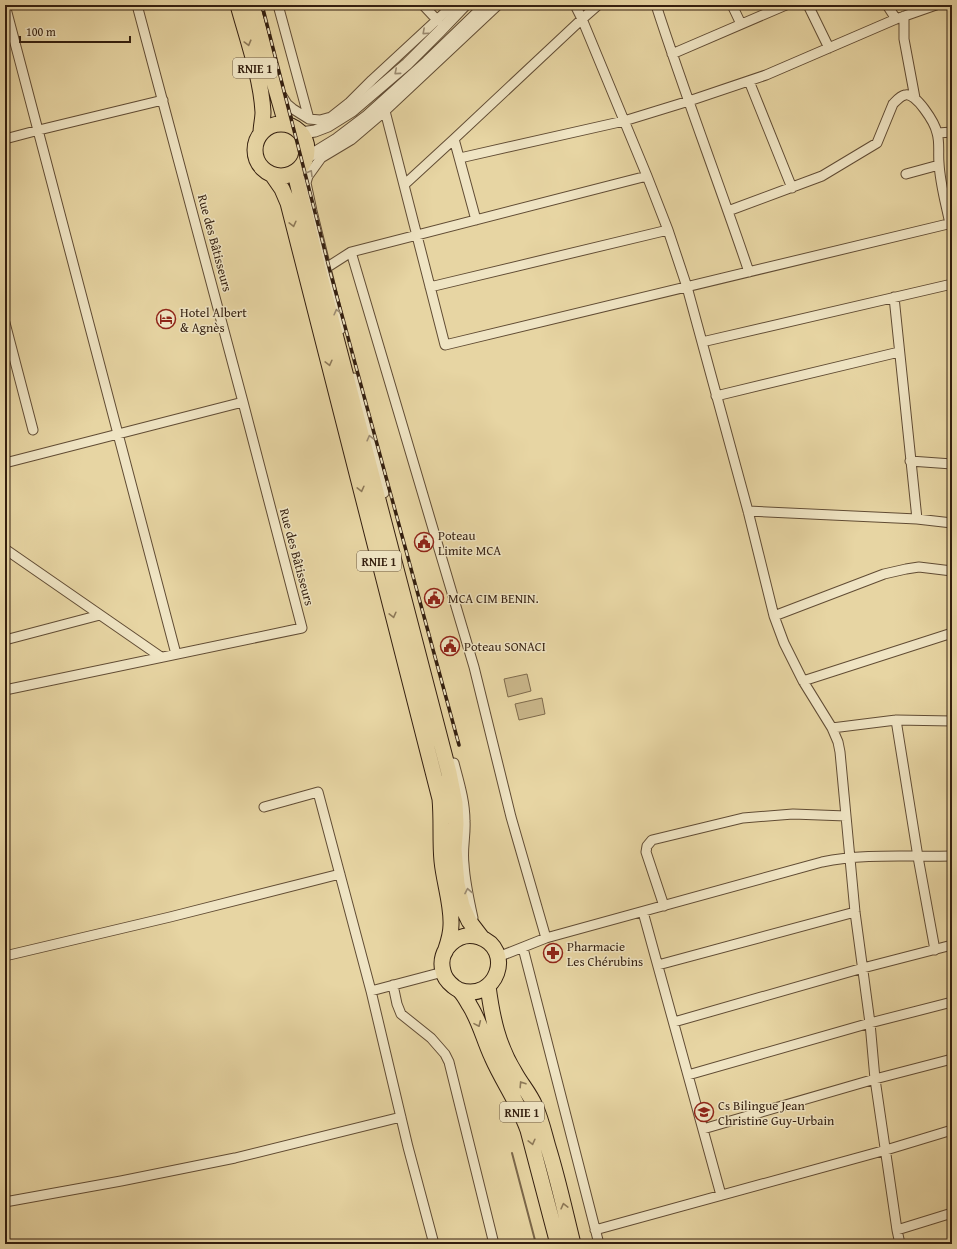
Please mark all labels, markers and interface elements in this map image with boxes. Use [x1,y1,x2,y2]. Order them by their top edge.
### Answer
scale bar [20,18,130,44]
text: 100 m [26,23,56,40]
one-way arrow [422,27,430,35]
one-way arrow [243,39,252,46]
road number: RNIE 1 [233,58,277,78]
one-way arrow [395,67,402,74]
one-way arrow [306,170,313,177]
street label: Rue des Bâtisseurs [193,192,237,294]
one-way arrow [289,221,297,227]
place label: Hotel Albert & Agnès [180,303,247,337]
hotel icon: Hotel Albert & Agnès [155,308,177,330]
one-way arrow [333,309,342,316]
one-way arrow [324,360,333,367]
one-way arrow [366,434,375,441]
one-way arrow [356,486,365,493]
street label: Rue des Bâtisseurs [275,506,319,608]
place label: Poteau Limite MCA [438,526,501,560]
public building icon: Poteau Limite MCA [413,531,435,553]
road number: RNIE 1 [357,551,401,571]
public building icon: MCA CIM BENIN. [423,587,445,609]
place label: MCA CIM BENIN. [448,589,539,608]
one-way arrow [388,612,397,619]
public building icon: Poteau SONACI [439,635,461,657]
place label: Poteau SONACI [464,637,546,656]
one-way arrow [464,888,472,894]
place label: Pharmacie Les Chérubins [567,937,643,971]
pharmacy icon: Pharmacie Les Chérubins [542,942,564,964]
one-way arrow [474,1021,482,1028]
one-way arrow [519,1081,527,1088]
place label: Cs Bilingue Jean Christine Guy-Urbain [718,1096,835,1130]
school or university icon: Cs Bilingue Jean Christine Guy-Urbain [693,1101,715,1123]
road number: RNIE 1 [500,1102,544,1122]
one-way arrow [527,1139,535,1145]
one-way arrow [560,1203,568,1209]

